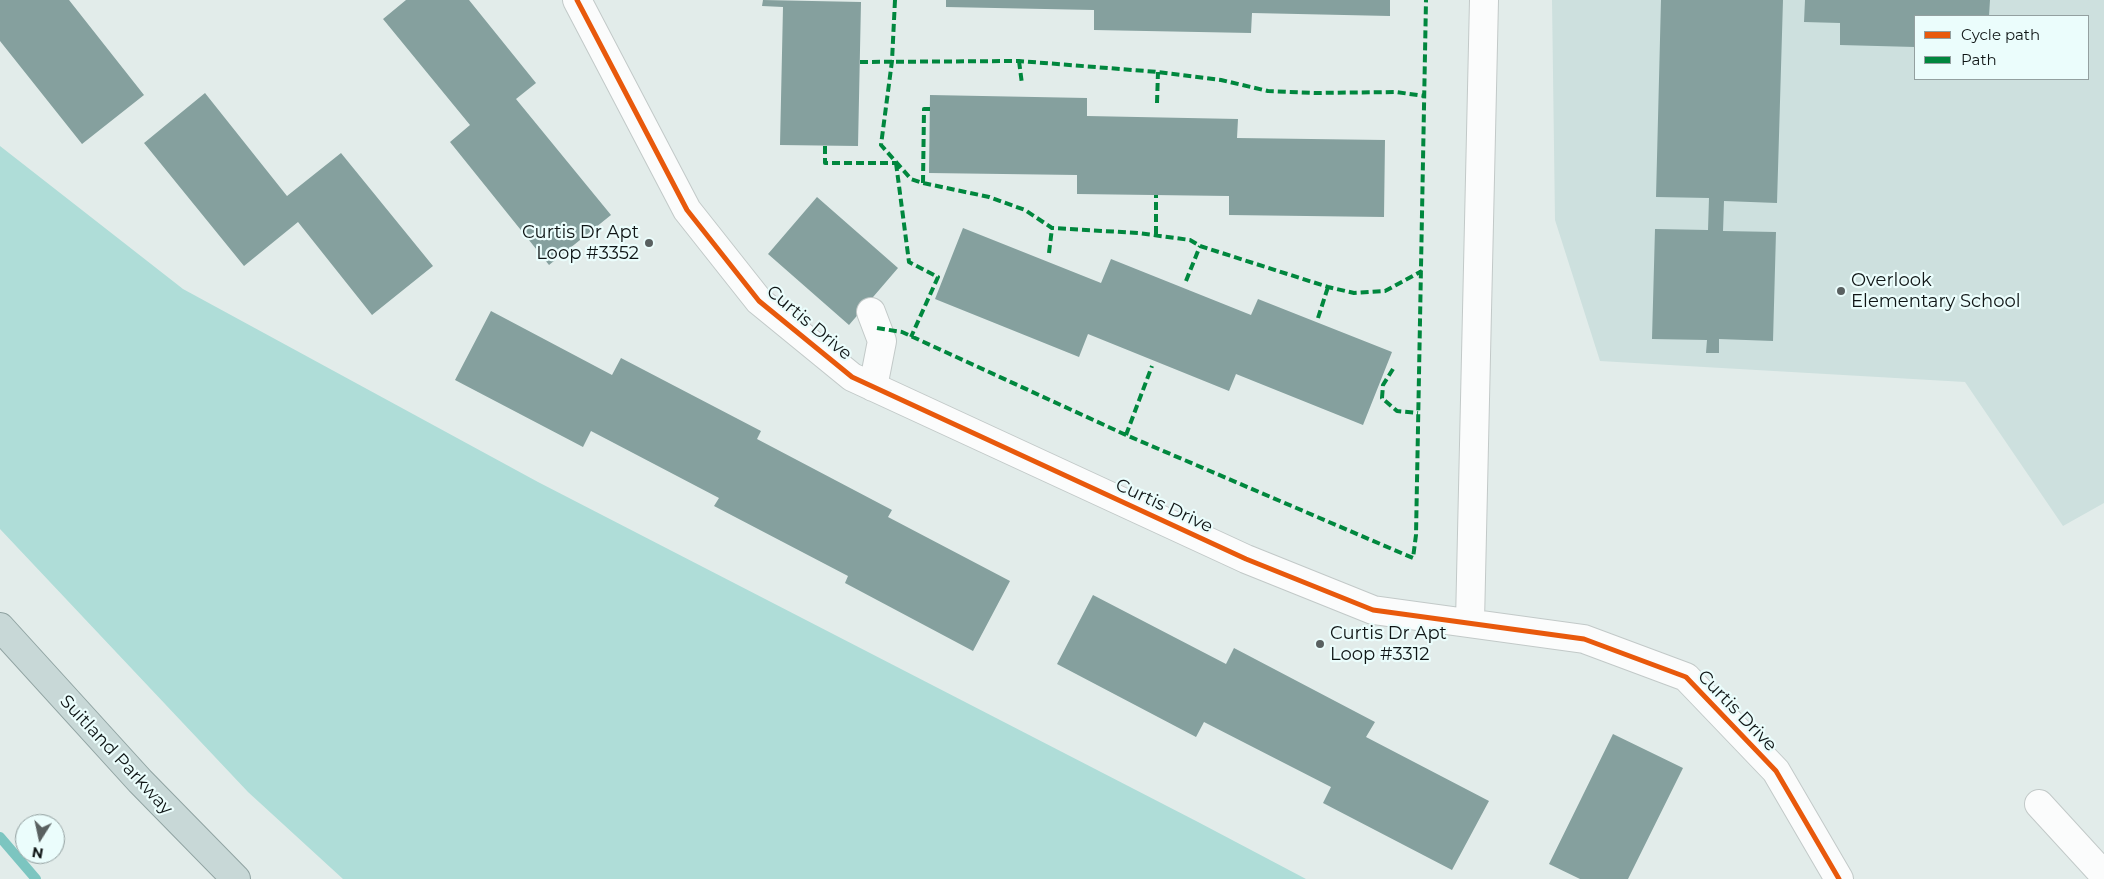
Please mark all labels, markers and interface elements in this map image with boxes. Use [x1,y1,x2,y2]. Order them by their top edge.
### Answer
legend [1914,15,2089,80]
text: Cycle path [1961,25,2040,44]
text: Path [1961,50,1997,69]
place label: Curtis Dr Apt Loop #3352 [522,222,639,264]
marker: Curtis Dr Apt Loop #3352 [643,237,655,249]
place label: Overlook Elementary School [1851,270,2021,312]
street label: Curtis Drive [762,281,856,365]
marker: Overlook Elementary School [1835,285,1847,297]
street label: Curtis Drive [1112,474,1216,538]
place label: Curtis Dr Apt Loop #3312 [1330,623,1447,666]
marker: Curtis Dr Apt Loop #3312 [1314,638,1326,650]
street label: Curtis Drive [1693,666,1781,756]
street label: Suitland Parkway [55,691,177,819]
north arrow [15,814,65,864]
text: N [30,843,45,863]

